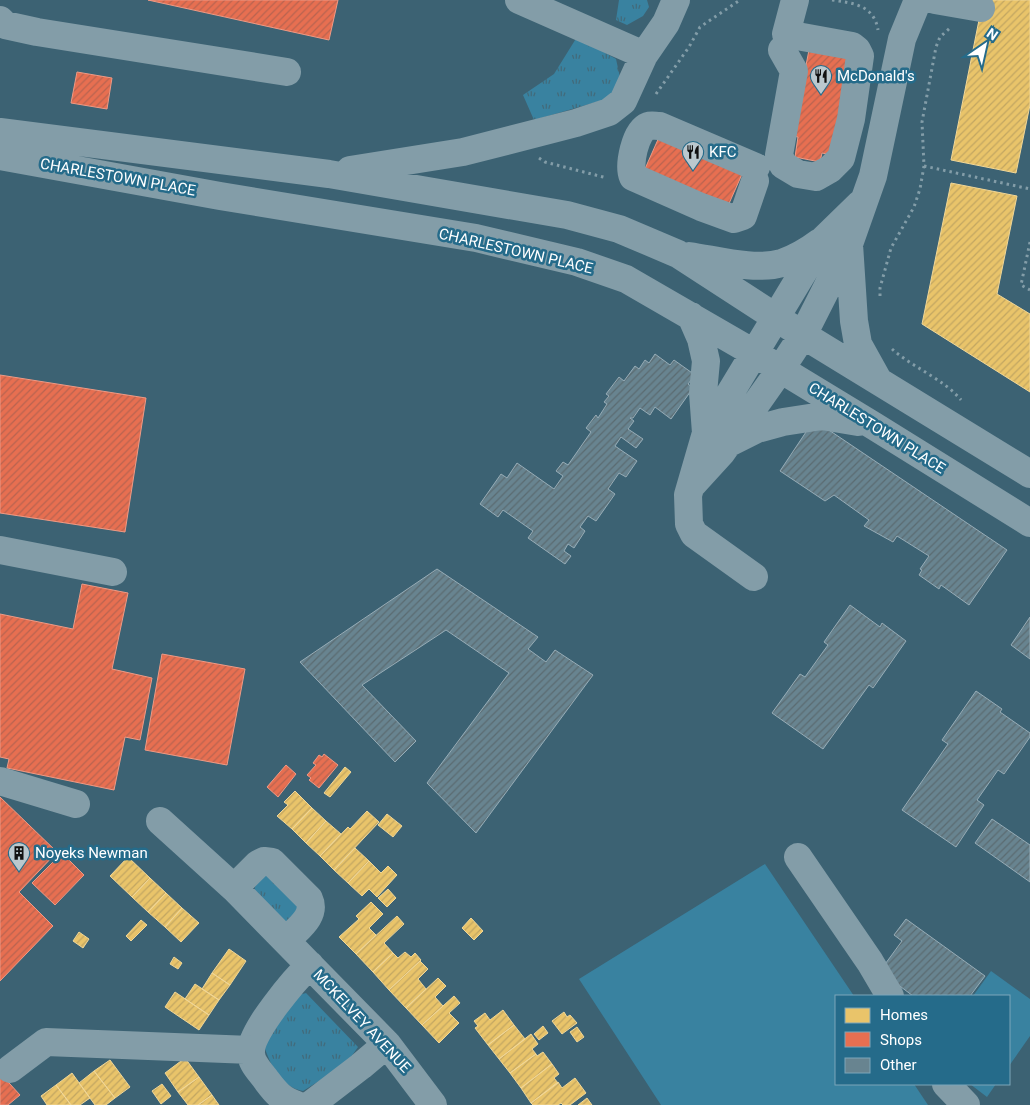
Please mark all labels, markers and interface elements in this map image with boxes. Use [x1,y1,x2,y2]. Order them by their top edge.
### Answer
north arrow [960,20,1010,70]
text: N [984,25,1001,44]
restaurant icon: McDonald's [809,64,833,95]
place label: McDonald's [837,67,915,85]
restaurant icon: KFC [681,140,705,171]
place label: KFC [709,143,737,161]
street label: CHARLESTOWN PLACE [39,154,198,200]
street label: CHARLESTOWN PLACE [437,225,595,278]
street label: CHARLESTOWN PLACE [805,379,949,478]
building icon: Noyeks Newman [7,841,31,872]
place label: Noyeks Newman [35,844,148,862]
street label: MCKELVEY AVENUE [310,966,415,1077]
legend [835,995,1010,1085]
text: Homes [880,1006,928,1024]
text: Shops [880,1031,922,1049]
text: Other [880,1056,917,1074]

